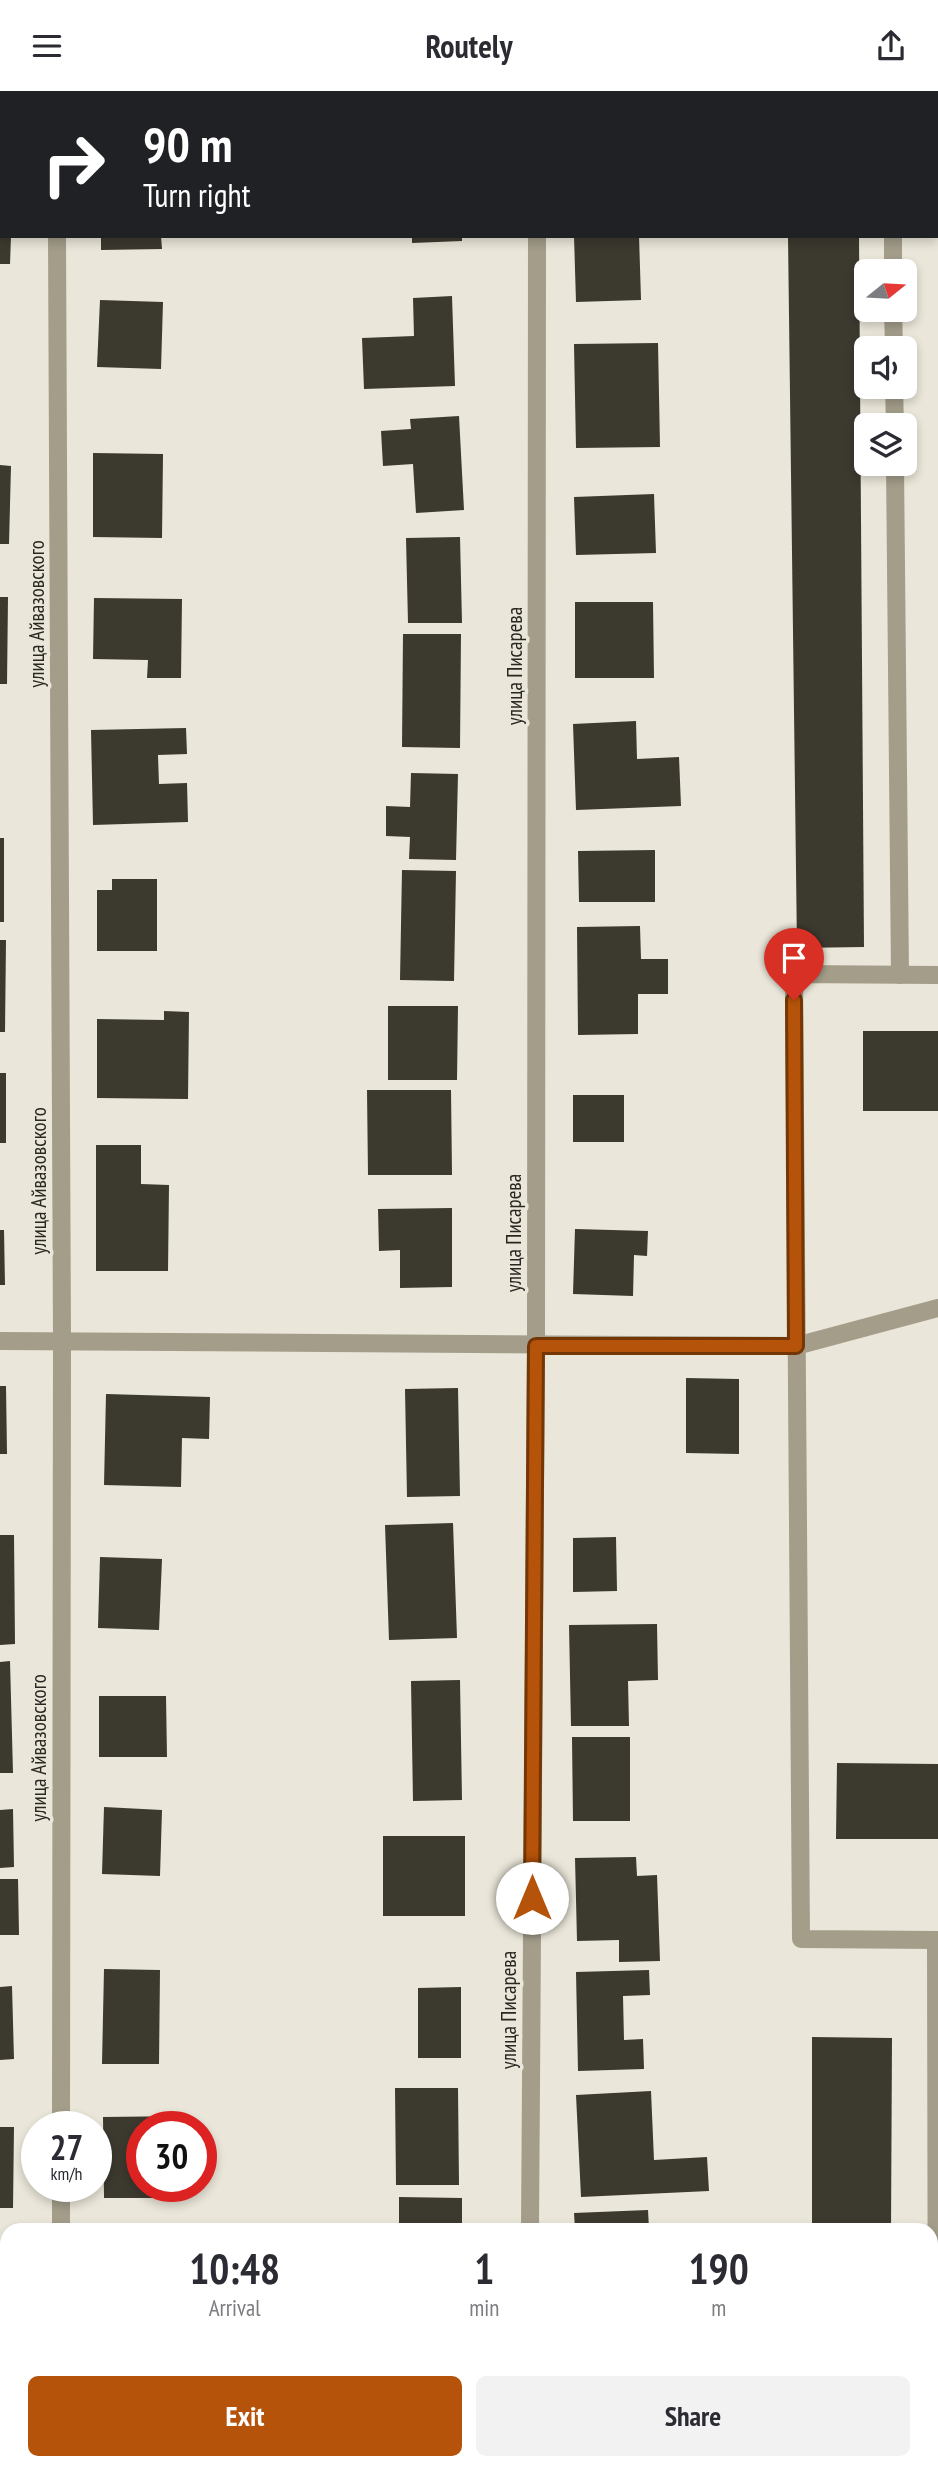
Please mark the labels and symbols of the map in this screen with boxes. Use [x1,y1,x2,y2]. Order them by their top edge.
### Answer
north arrow [854,259,917,322]
street label: улица Айвазовского [23,540,50,688]
street label: улица Писарева [501,607,528,725]
pin [764,928,824,1000]
street label: улица Айвазовского [25,1107,52,1255]
street label: улица Писарева [500,1174,527,1292]
street label: улица Айвазовского [25,1674,52,1822]
position arrow [495,1861,569,1935]
street label: улица Писарева [495,1951,522,2069]
speed limit sign: 30 [126,2111,217,2202]

